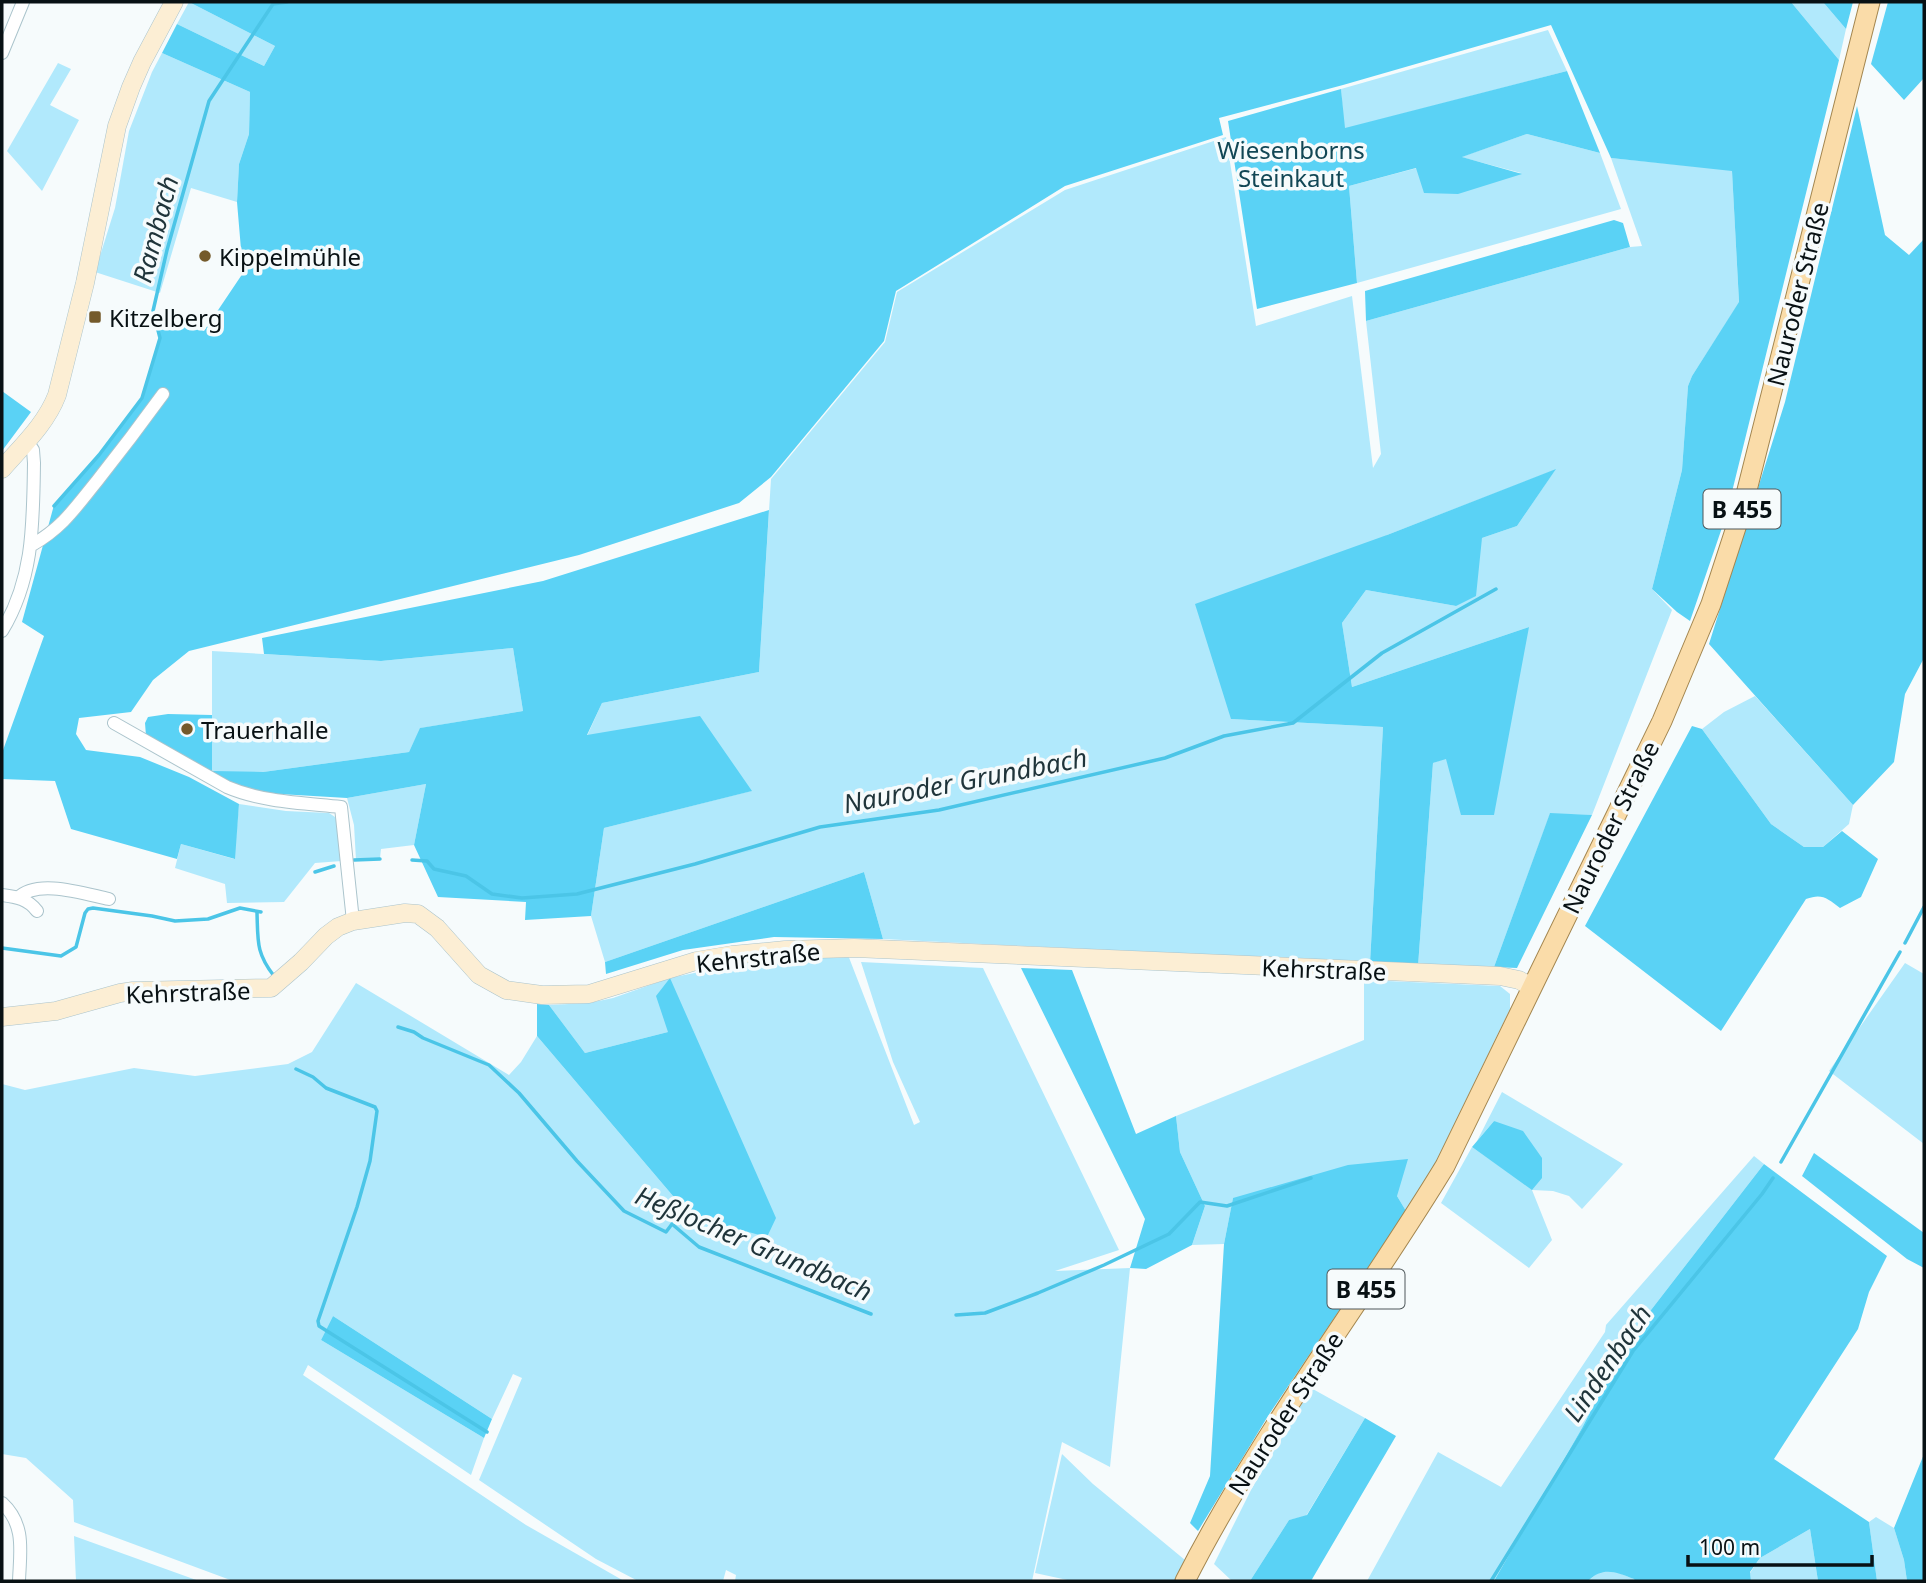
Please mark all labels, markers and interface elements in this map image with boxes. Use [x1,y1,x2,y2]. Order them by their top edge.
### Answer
park label: Wiesenborns Steinkaut [1217,133,1365,194]
water label: Rambach [123,172,187,286]
street label: Nauroder Straße [1758,199,1836,389]
place label: Kippelmühle [219,240,361,273]
marker: Kippelmühle [197,248,213,264]
place label: Kitzelberg [109,301,222,334]
marker: Kitzelberg [87,309,103,325]
road number: B 455 [1704,489,1780,528]
place label: Trauerhalle [201,713,329,746]
marker: Trauerhalle [179,721,195,737]
street label: Nauroder Straße [1554,735,1666,919]
water label: Nauroder Grundbach [840,739,1090,821]
street label: Kehrstraße [694,934,822,980]
street label: Kehrstraße [1261,950,1387,988]
street label: Kehrstraße [125,973,251,1011]
water label: Heßlocher Grundbach [630,1177,878,1309]
road number: B 455 [1328,1270,1404,1308]
water label: Lindenbach [1555,1297,1659,1429]
street label: Nauroder Straße [1220,1325,1350,1501]
scale bar [1688,1524,1872,1568]
text: 100 m [1699,1533,1760,1561]

